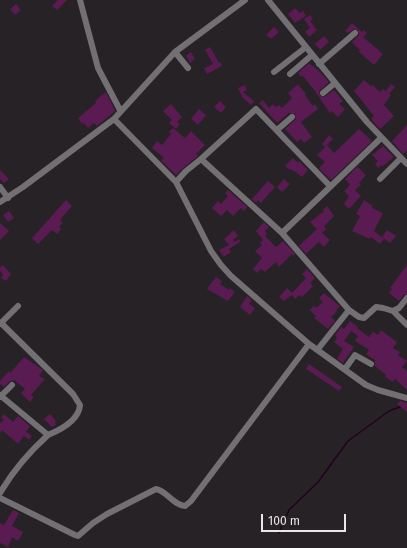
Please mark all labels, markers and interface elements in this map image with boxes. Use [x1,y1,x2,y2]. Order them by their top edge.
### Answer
scale bar [263,506,348,532]
text: 100 m [268,514,300,528]

